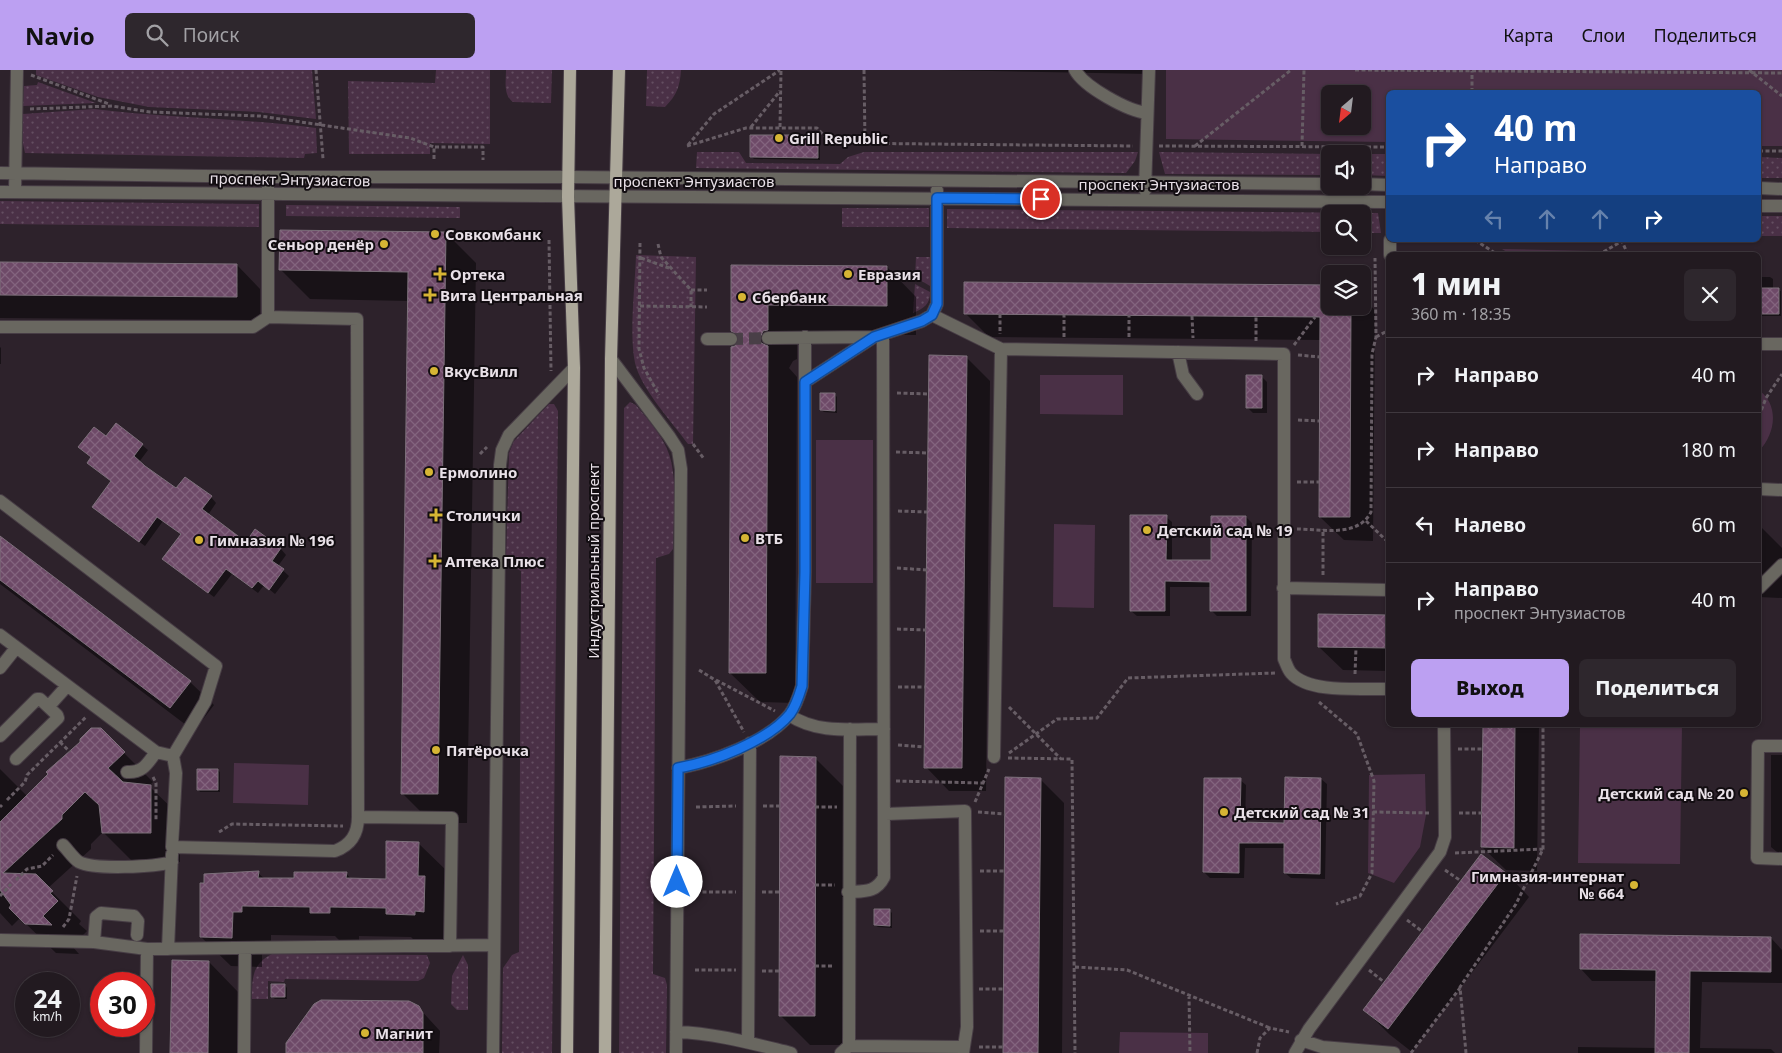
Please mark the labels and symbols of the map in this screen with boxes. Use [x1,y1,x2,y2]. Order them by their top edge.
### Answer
north arrow [1321,85,1371,135]
place label: Grill Republic [789,128,888,148]
marker: Grill Republic [773,132,785,144]
street label: проспект Энтузиастов [209,168,371,190]
street label: проспект Энтузиастов [614,171,774,191]
street label: проспект Энтузиастов [1079,174,1239,194]
pin [1020,178,1062,220]
place label: Совкомбанк [445,224,542,244]
marker: Совкомбанк [429,228,441,240]
place label: Сеньор денёр [268,234,374,254]
marker: Сеньор денёр [378,238,390,250]
place label: Ортека [450,264,505,284]
place label: Евразия [858,264,921,284]
marker: Ортека [434,268,446,280]
marker: Евразия [842,268,854,280]
place label: Вита Центральная [440,285,583,305]
place label: Сбербанк [752,287,827,307]
marker: Вита Центральная [424,289,436,301]
marker: Сбербанк [736,291,748,303]
place label: ВкусВилл [444,361,518,381]
marker: ВкусВилл [428,365,440,377]
place label: Ермолино [439,462,517,482]
street label: Индустриальный проспект [583,463,603,659]
marker: Ермолино [423,466,435,478]
place label: Столички [446,505,521,525]
marker: Столички [430,509,442,521]
place label: Детский сад № 19 [1157,520,1293,540]
marker: Детский сад № 19 [1141,524,1153,536]
place label: ВТБ [755,528,784,548]
place label: Гимназия № 196 [209,530,335,550]
marker: ВТБ [739,532,751,544]
marker: Гимназия № 196 [193,534,205,546]
place label: Аптека Плюс [445,551,545,571]
marker: Аптека Плюс [429,555,441,567]
place label: Пятёрочка [446,740,529,760]
marker: Пятёрочка [430,744,442,756]
place label: Детский сад № 20 [1598,783,1734,803]
marker: Детский сад № 20 [1738,787,1750,799]
place label: Детский сад № 31 [1234,802,1370,822]
marker: Детский сад № 31 [1218,806,1230,818]
position arrow [650,855,702,907]
place label: Гимназия-интернат № 664 [1471,866,1624,903]
marker: Гимназия-интернат № 664 [1628,879,1640,891]
speed limit sign: 30 [90,972,155,1037]
place label: Магнит [375,1023,433,1043]
marker: Магнит [359,1027,371,1039]

